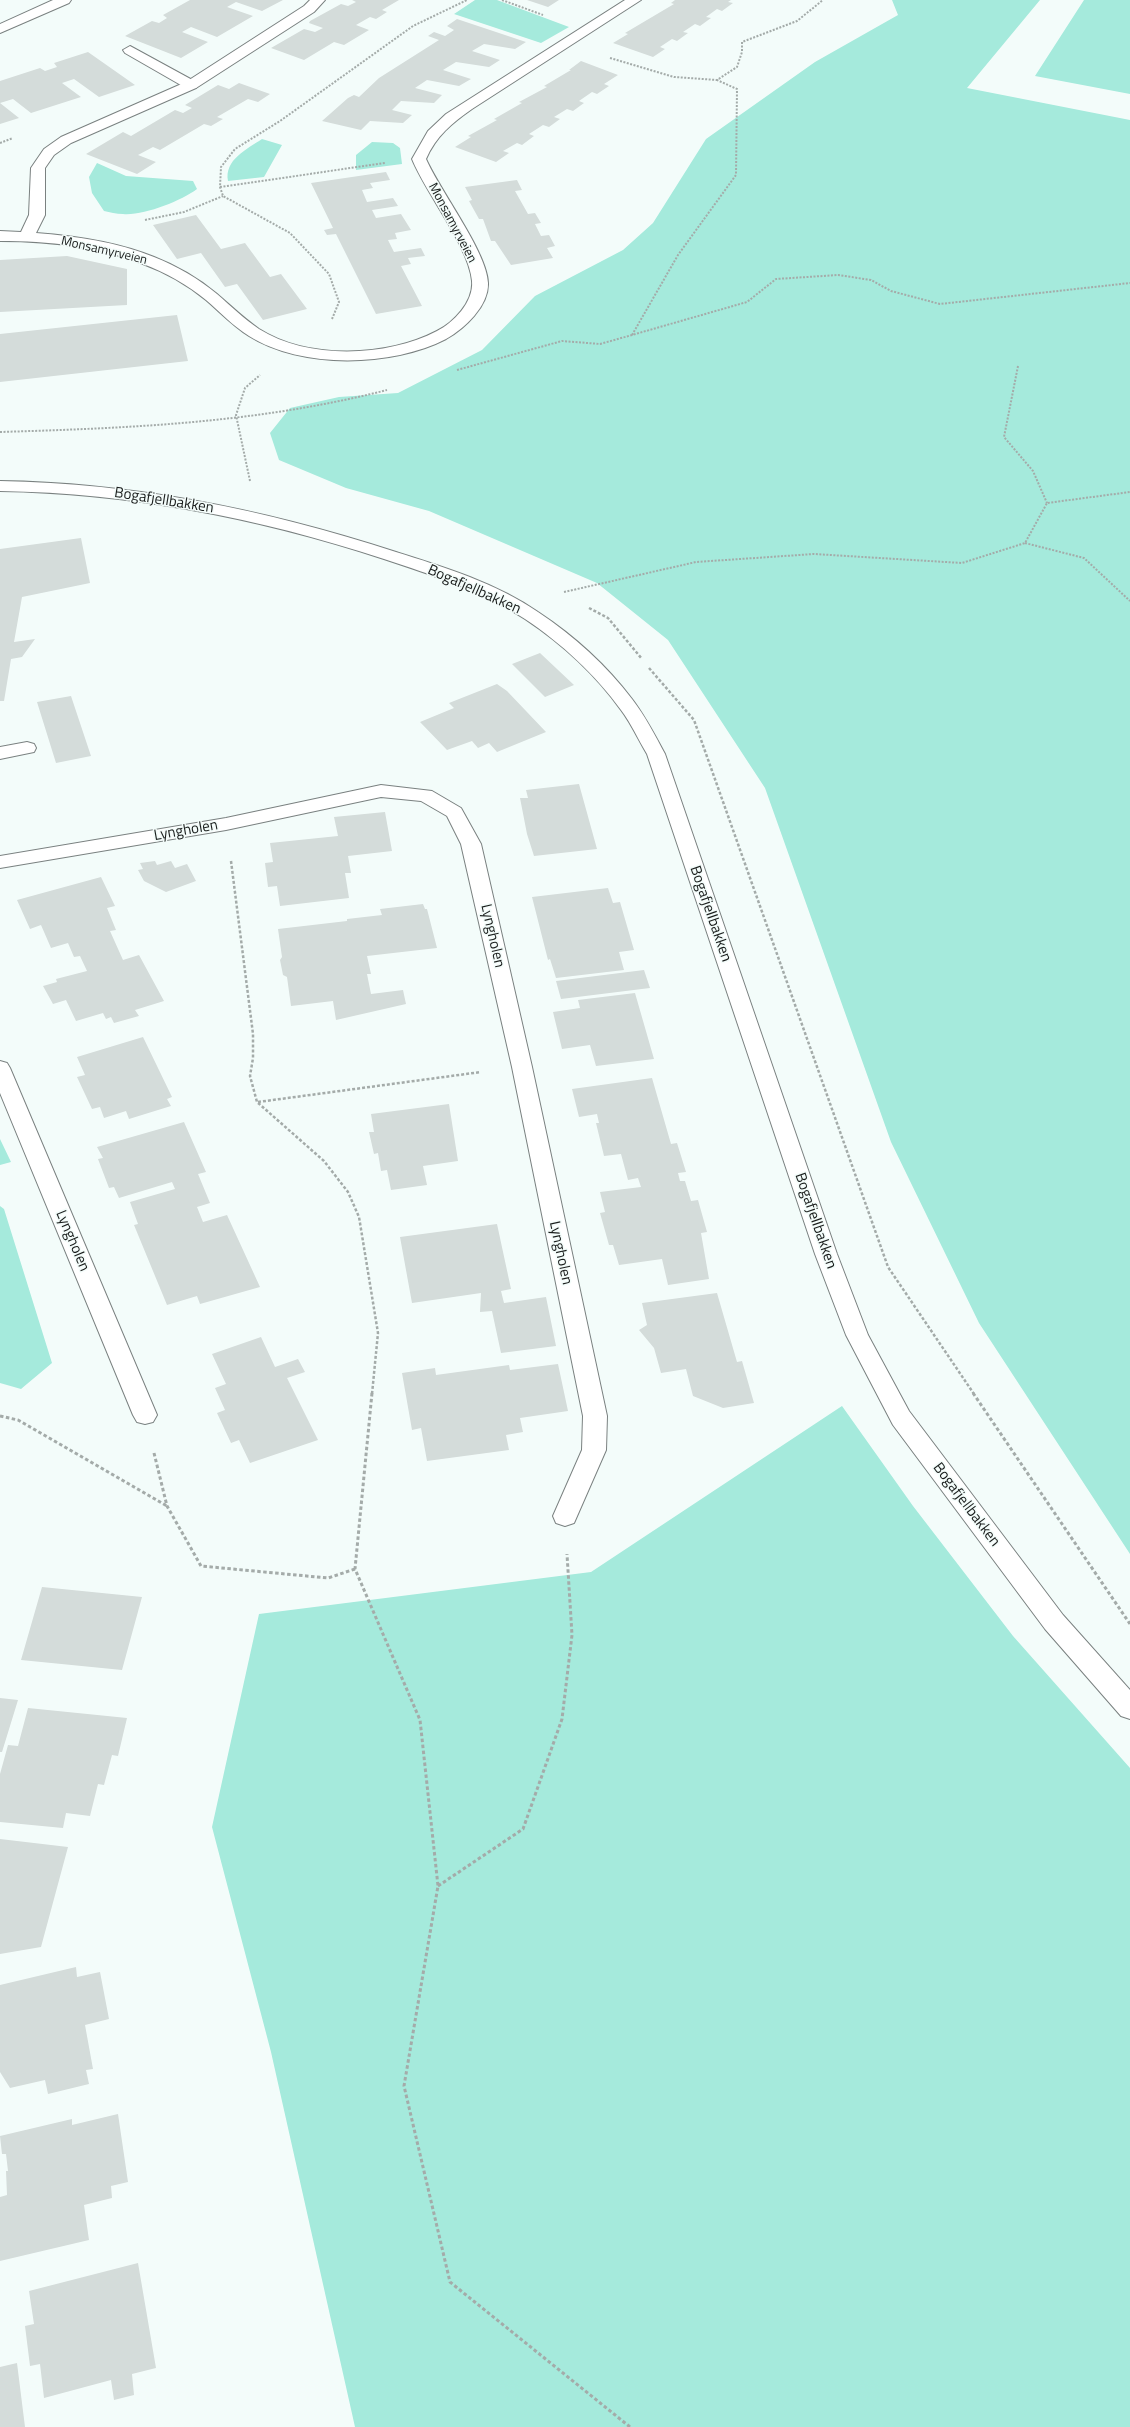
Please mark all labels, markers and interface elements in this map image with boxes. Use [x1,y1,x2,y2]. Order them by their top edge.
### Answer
street label: Monsamyrveien [424,181,480,265]
street label: Monsamyrveien [59,234,149,268]
street label: Bogafjellbakken [113,484,215,518]
street label: Bogafjellbakken [425,561,523,619]
street label: Lyngholen [153,817,219,845]
street label: Bogafjellbakken [685,864,735,964]
street label: Lyngholen [476,903,508,969]
street label: Bogafjellbakken [790,1171,840,1271]
street label: Lyngholen [51,1208,93,1274]
street label: Lyngholen [544,1220,576,1286]
street label: Bogafjellbakken [929,1460,1003,1550]

